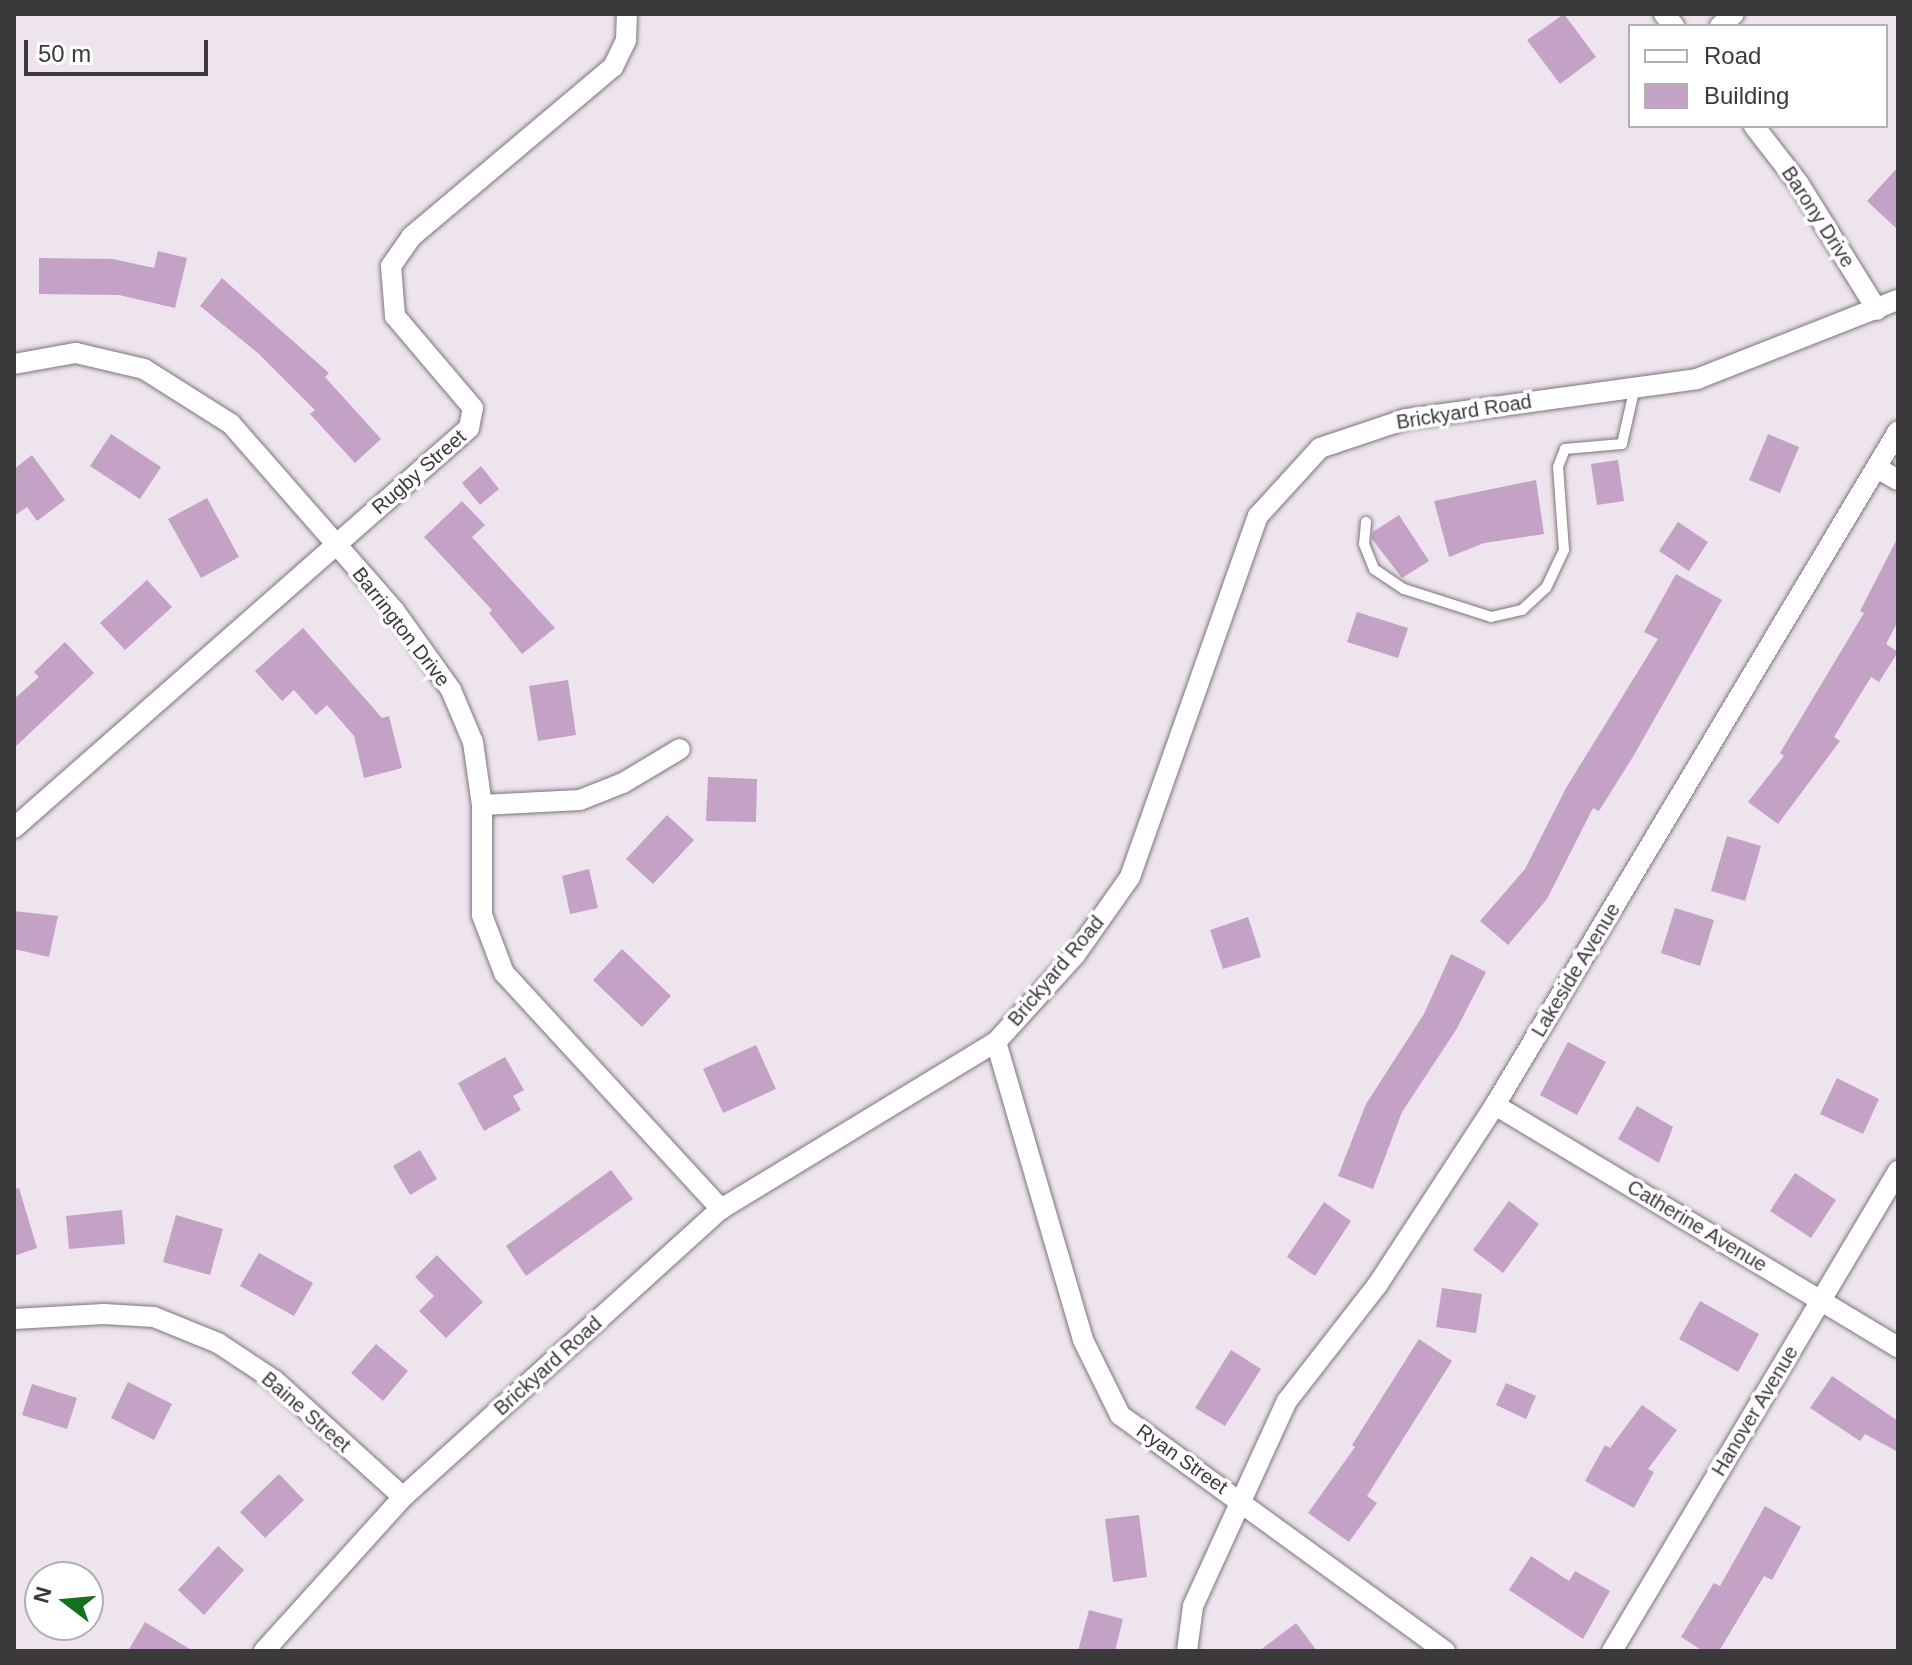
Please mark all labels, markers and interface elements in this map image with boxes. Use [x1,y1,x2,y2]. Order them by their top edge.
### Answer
scale bar [28,24,212,74]
legend [1628,24,1888,128]
text: 50 m [38,40,91,67]
text: Road [1704,42,1761,69]
text: Building [1704,82,1789,109]
street label: Barony Drive [1776,162,1860,272]
street label: Brickyard Road [1395,389,1533,435]
street label: Rugby Street [367,425,471,519]
street label: Barrington Drive [347,563,455,691]
street label: Lakeside Avenue [1526,898,1626,1042]
street label: Brickyard Road [1003,911,1109,1031]
street label: Catherine Avenue [1622,1175,1772,1277]
street label: Brickyard Road [489,1311,607,1421]
street label: Hanover Avenue [1706,1341,1804,1481]
street label: Baine Street [257,1367,355,1457]
street label: Ryan Street [1132,1419,1232,1499]
north arrow [24,1561,104,1641]
text: N [28,1584,57,1606]

